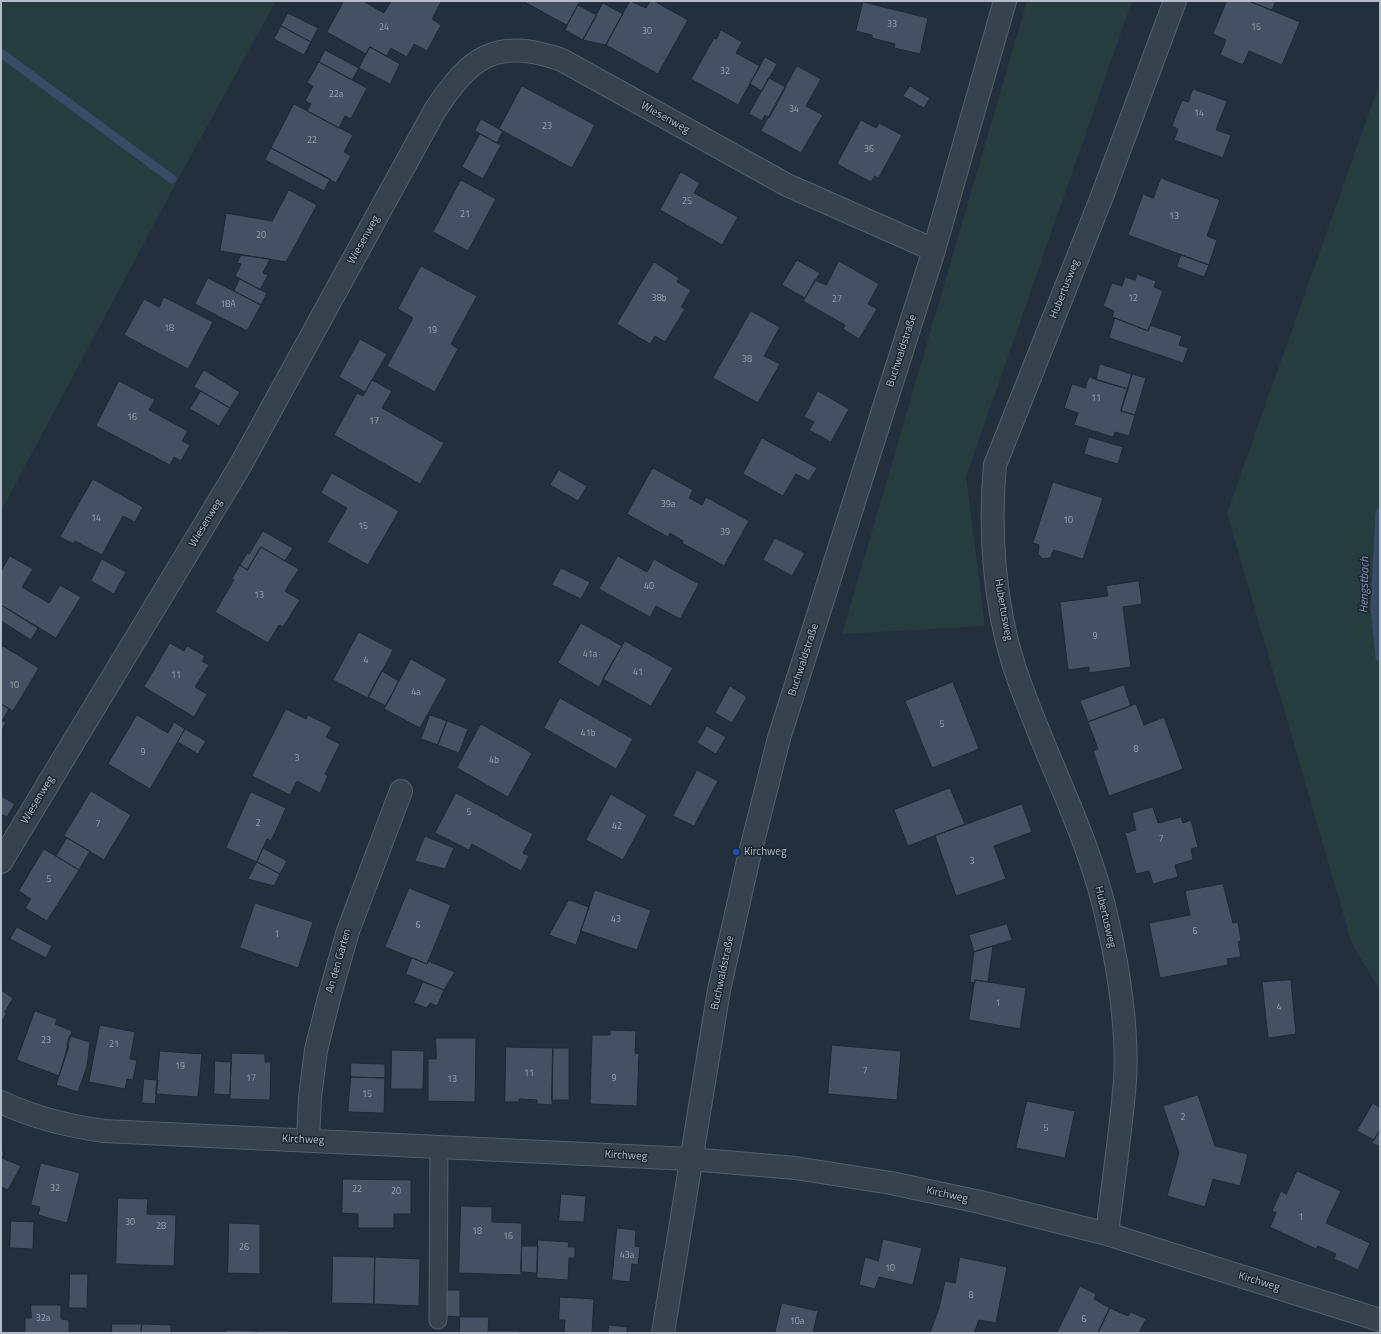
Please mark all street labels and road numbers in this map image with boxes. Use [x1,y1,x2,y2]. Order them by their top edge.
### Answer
street label: Wiesenweg [638,99,692,137]
street label: Wiesenweg [345,213,383,267]
street label: Hubertusweg [1047,257,1083,321]
street label: Buchwaldstraße [884,313,920,389]
street label: Wiesenweg [186,497,226,549]
street label: Hubertusweg [991,578,1015,642]
street label: Buchwaldstraße [786,622,822,698]
street label: Wiesenweg [18,774,58,826]
street label: Hubertusweg [1092,885,1118,949]
street label: An den Gärten [324,927,354,995]
street label: Buchwaldstraße [709,935,737,1011]
street label: Kirchweg [282,1133,324,1147]
street label: Kirchweg [604,1148,648,1164]
street label: Kirchweg [925,1184,969,1206]
street label: Kirchweg [1237,1269,1281,1295]

